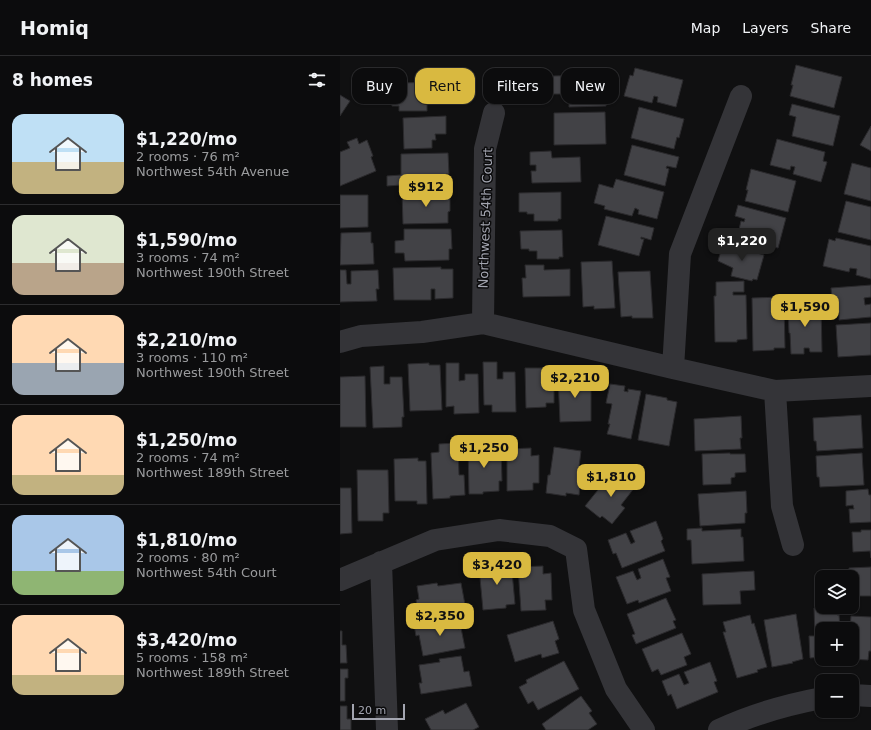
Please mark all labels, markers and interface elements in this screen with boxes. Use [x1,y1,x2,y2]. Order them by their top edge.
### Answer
text: Homiq [20,17,89,39]
text: Map [691,20,720,36]
text: Layers [742,20,789,36]
text: Share [811,20,851,36]
chip: Buy [352,68,407,104]
chip: Rent [415,68,475,104]
chip: Filters [483,68,553,104]
chip: New [561,68,619,104]
icon: filters [306,69,328,91]
text: 8 homes [12,70,93,90]
text: $1,220/mo [136,129,237,149]
icon: home [44,130,92,178]
street label: Northwest 54th Court [476,147,495,289]
text: 2 rooms · 76 m² [136,149,240,164]
text: Northwest 54th Avenue [136,164,289,179]
pin: $912 [402,174,450,208]
text: $912 [408,179,444,194]
pin: $1,220 [709,228,775,262]
text: $1,590/mo [136,230,237,250]
icon: home [44,231,92,279]
text: $1,220 [717,233,767,248]
text: 3 rooms · 74 m² [136,250,240,265]
text: Northwest 190th Street [136,265,289,280]
pin: $1,590 [772,294,838,328]
text: $1,590 [780,299,830,314]
text: $2,210/mo [136,330,237,350]
icon: home [44,331,92,379]
text: 3 rooms · 110 m² [136,350,248,365]
text: Northwest 190th Street [136,365,289,380]
pin: $2,210 [542,365,608,399]
text: $2,210 [550,370,600,385]
text: $1,250/mo [136,430,237,450]
icon: home [44,431,92,479]
pin: $1,250 [451,435,517,469]
text: $1,250 [459,440,509,455]
text: 2 rooms · 74 m² [136,450,240,465]
pin: $1,810 [578,464,644,498]
text: Northwest 189th Street [136,465,289,480]
text: $1,810 [586,469,636,484]
text: $1,810/mo [136,530,237,550]
icon: home [44,531,92,579]
text: 2 rooms · 80 m² [136,550,240,565]
pin: $3,420 [464,552,530,586]
text: $3,420 [472,557,522,572]
text: Northwest 54th Court [136,565,277,580]
map controls [815,570,859,718]
button: layers [815,570,859,614]
pin: $2,350 [407,603,473,637]
text: $2,350 [415,608,465,623]
button: + [815,622,859,666]
text: $3,420/mo [136,630,237,650]
icon: home [44,631,92,679]
text: 5 rooms · 158 m² [136,650,248,665]
text: Northwest 189th Street [136,665,289,680]
button: − [815,674,859,718]
scale bar [352,702,405,721]
text: 20 m [358,704,386,717]

